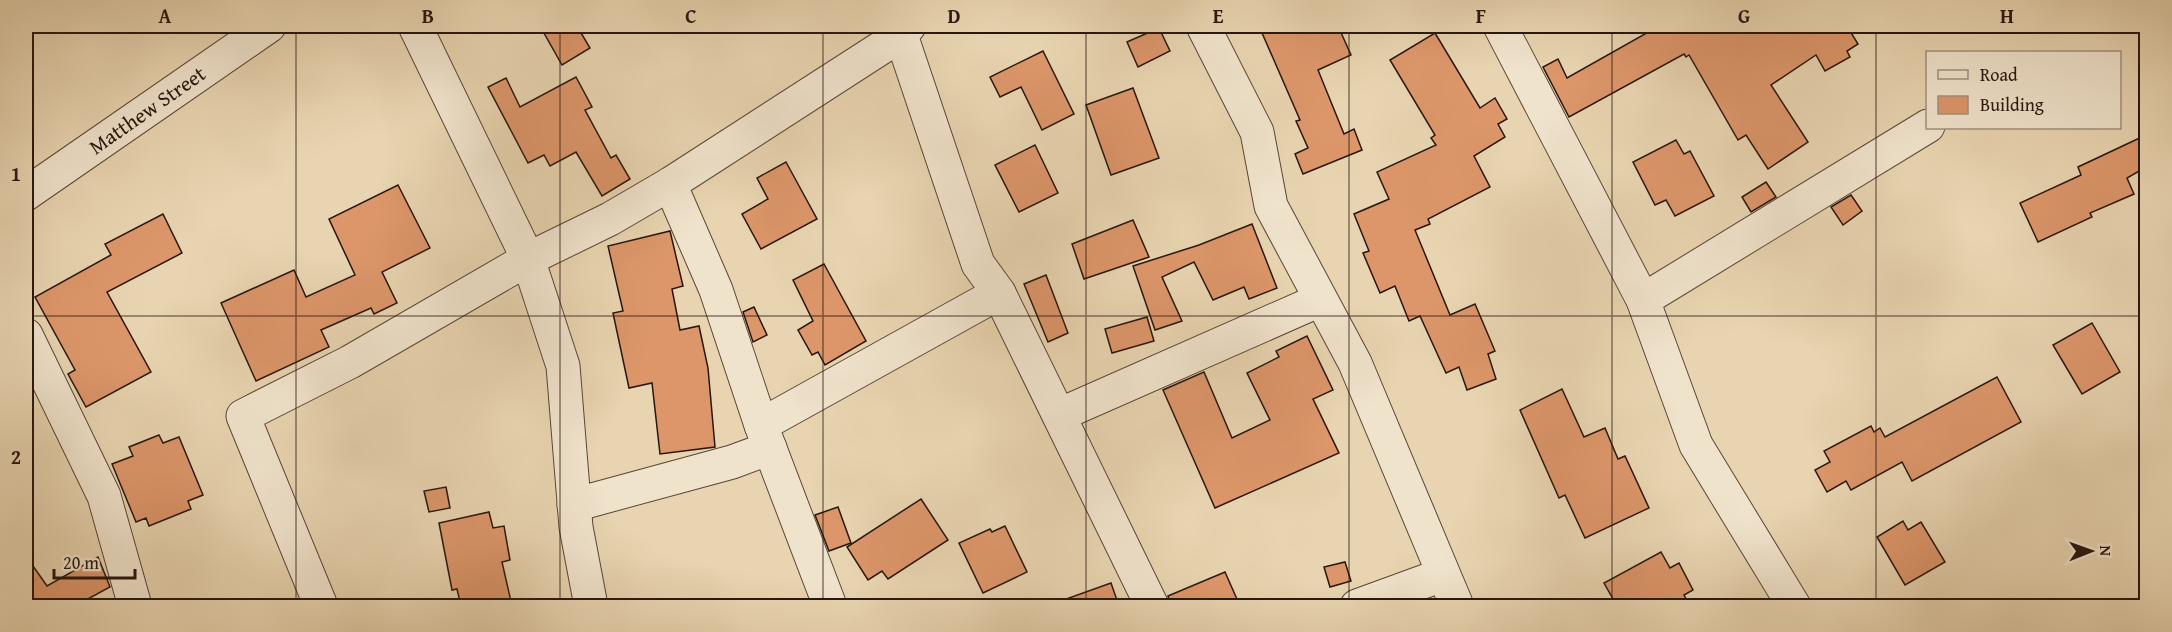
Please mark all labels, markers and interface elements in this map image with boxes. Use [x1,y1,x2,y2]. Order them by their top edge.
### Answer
text: A [159,1,172,30]
text: B [422,1,434,30]
text: C [685,1,697,30]
text: D [947,1,961,30]
text: E [1213,1,1224,30]
text: F [1476,1,1486,30]
text: G [1738,1,1750,30]
text: H [2000,1,2014,30]
legend [1926,51,2121,129]
street label: Matthew Street [82,58,212,162]
text: Road [1980,61,2018,88]
text: Building [1980,91,2044,118]
text: 1 [11,159,21,188]
text: 2 [11,442,21,471]
north arrow [2061,521,2121,581]
scale bar [54,542,135,580]
text: N [2094,545,2118,557]
text: 20 m [63,549,99,576]

